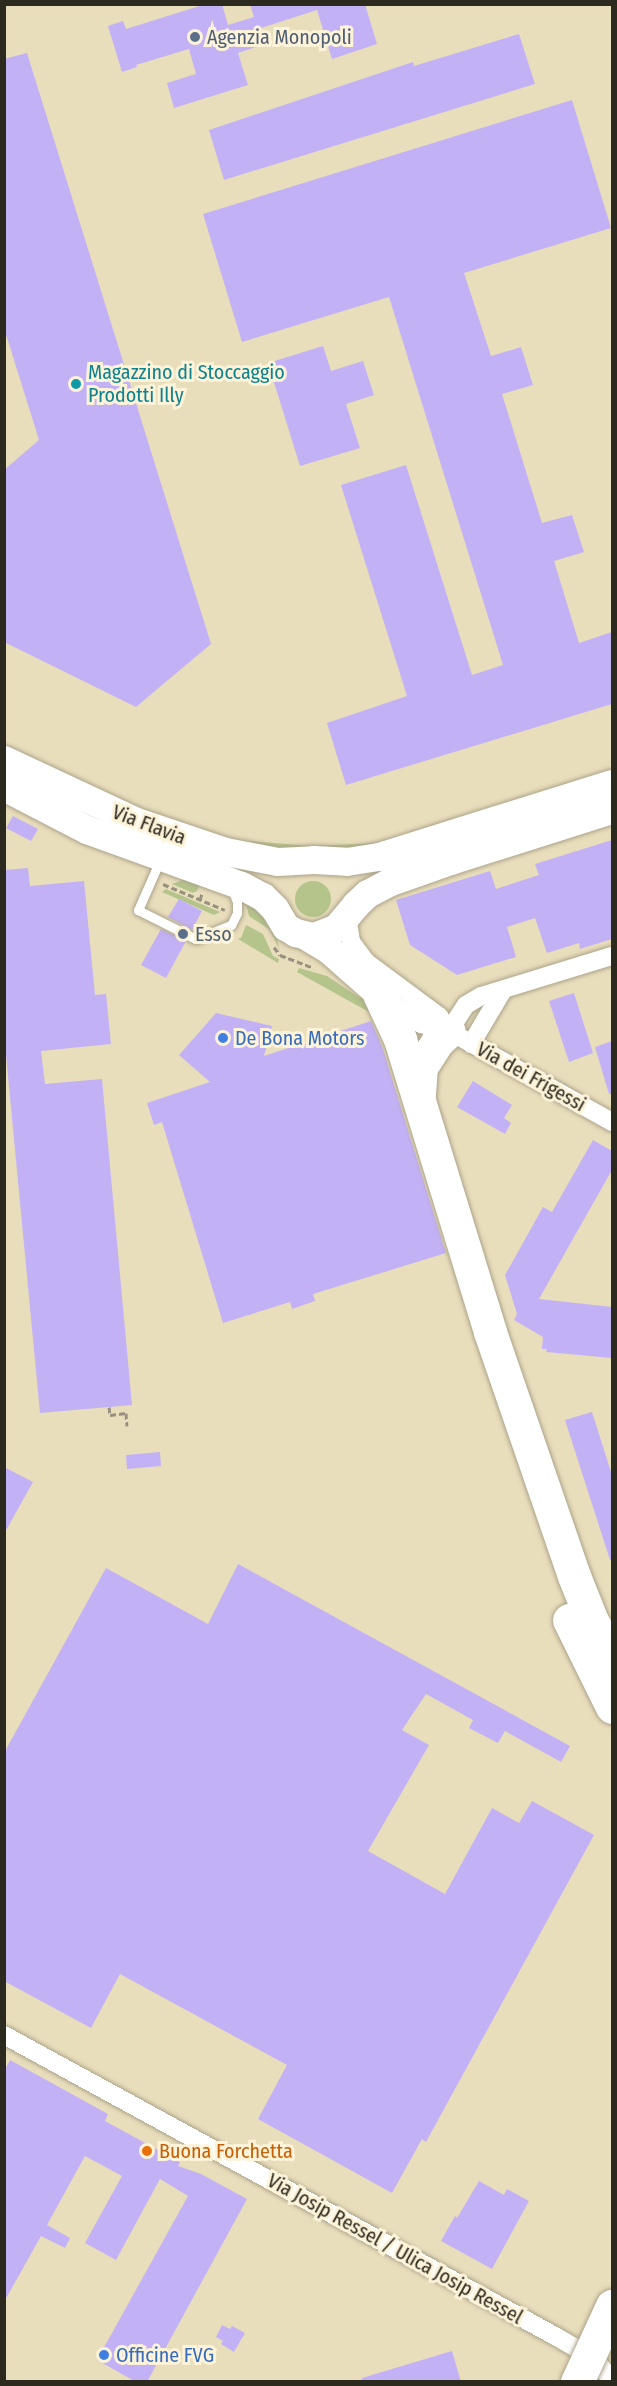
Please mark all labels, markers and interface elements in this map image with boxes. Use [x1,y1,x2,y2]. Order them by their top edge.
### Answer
place label: Agenzia Monopoli [207,25,352,49]
marker: Agenzia Monopoli [188,30,202,44]
place label: Magazzino di Stoccaggio Prodotti Illy [88,360,285,407]
marker: Magazzino di Stoccaggio Prodotti Illy [69,377,83,391]
street label: Via Flavia [109,800,189,850]
place label: Esso [195,922,232,946]
marker: Esso [176,927,190,941]
place label: De Bona Motors [235,1026,364,1050]
marker: De Bona Motors [216,1031,230,1045]
street label: Via dei Frigessi [472,1037,590,1117]
place label: Buona Forchetta [159,2139,293,2163]
marker: Buona Forchetta [140,2144,154,2158]
street label: Via Josip Ressel / Ulica Josip Ressel [263,2169,527,2329]
place label: Officine FVG [116,2343,214,2367]
marker: Officine FVG [97,2348,111,2362]

